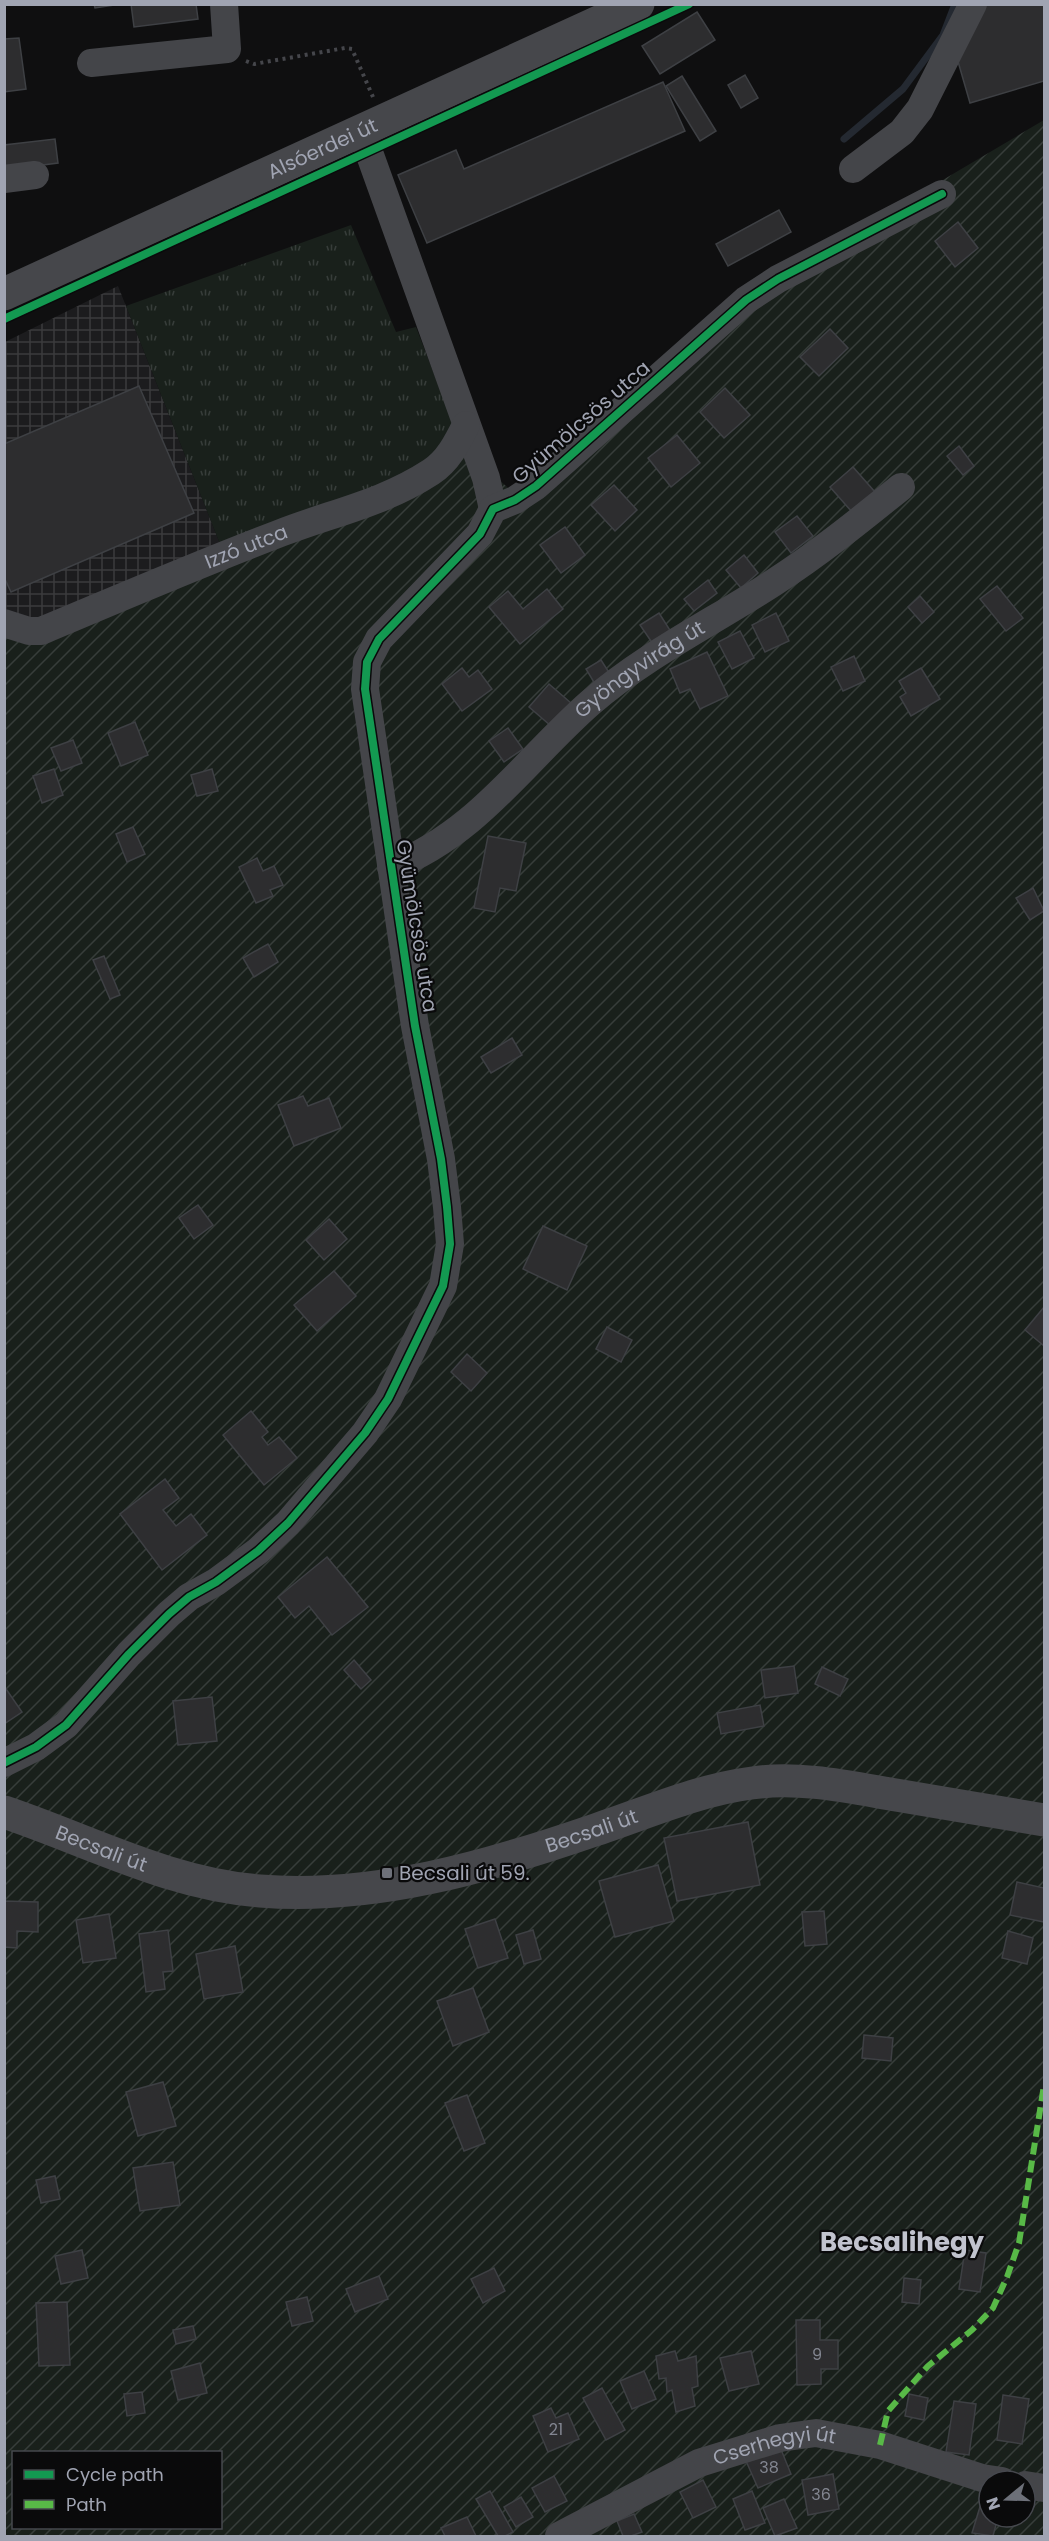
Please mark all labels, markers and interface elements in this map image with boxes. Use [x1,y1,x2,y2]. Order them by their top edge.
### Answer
street label: Alsóerdei út [263,111,382,186]
street label: Gyümölcsös utca [506,354,656,490]
street label: Izzó utca [200,518,292,575]
street label: Gyöngyvirág út [568,614,710,724]
street label: Gyümölcsös utca [389,837,445,1015]
street label: Becsali út [542,1802,641,1860]
street label: Becsali út [51,1818,151,1879]
place label: Becsali út 59. [399,1859,530,1887]
marker: Becsali út 59. [380,1866,394,1880]
district label: Becsalihegy [820,2224,985,2260]
house number: 9 [812,2343,822,2366]
house number: 21 [549,2418,563,2441]
street label: Cserhegyi út [709,2419,838,2472]
legend [12,2451,222,2529]
house number: 38 [759,2456,779,2479]
text: Cycle path [66,2462,164,2487]
north arrow [977,2469,1037,2529]
house number: 36 [811,2483,831,2506]
text: Path [66,2492,107,2517]
text: N [980,2494,1006,2513]

